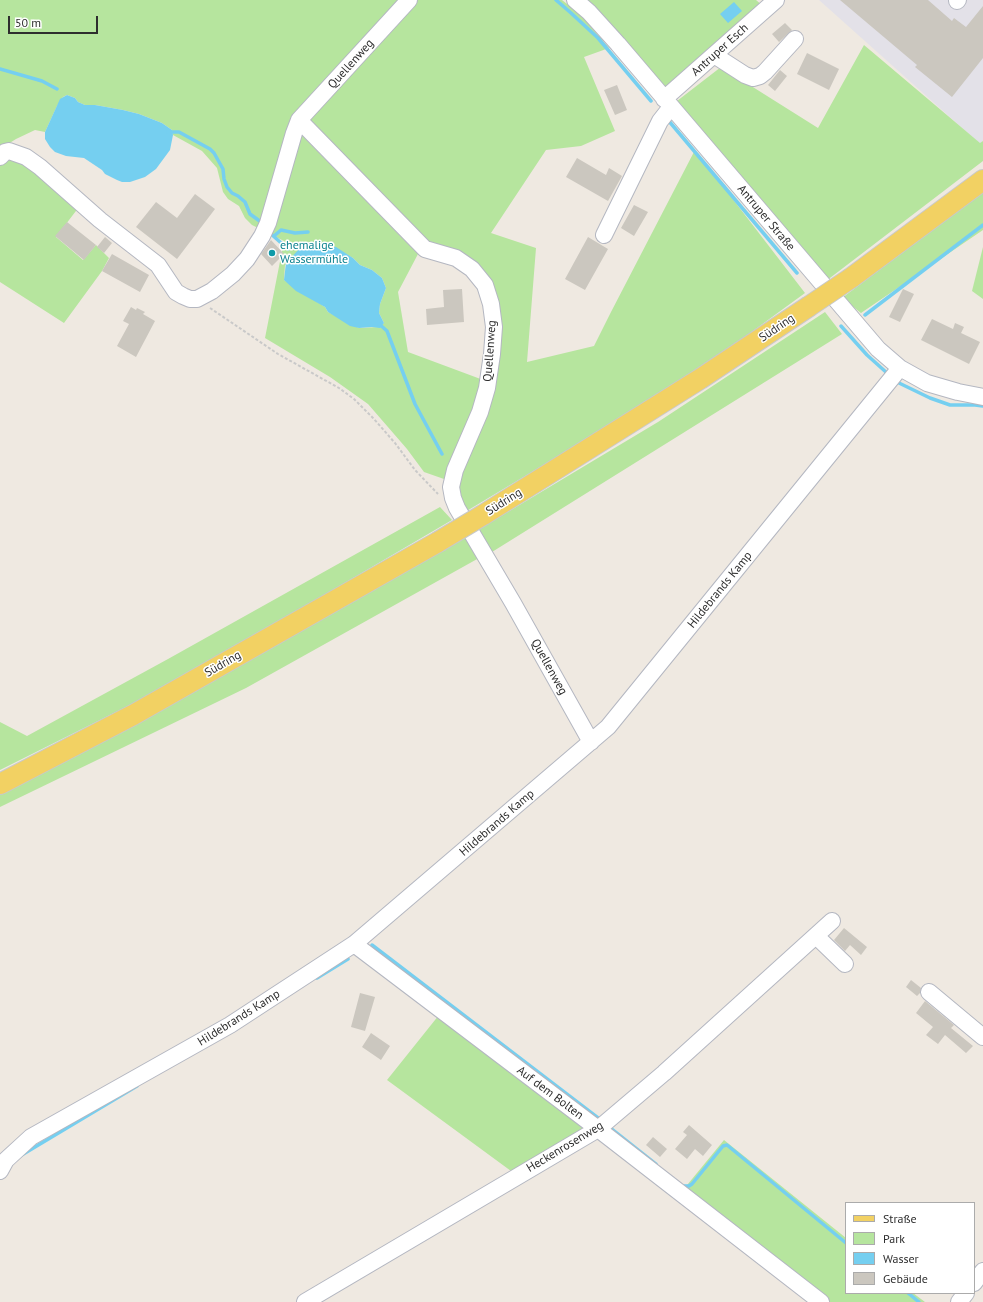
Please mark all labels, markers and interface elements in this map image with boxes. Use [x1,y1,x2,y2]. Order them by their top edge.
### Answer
scale bar [10,8,100,34]
text: 50 m [15,15,41,30]
street label: Antruper Esch [689,21,751,79]
street label: Quellenweg [325,36,377,92]
street label: Antruper Straße [734,182,798,254]
place label: ehemalige Wassermühle [280,239,348,267]
marker: ehemalige Wassermühle [267,248,277,258]
street label: Südring [757,311,797,345]
street label: Quellenweg [481,320,499,382]
street label: Südring [483,485,525,519]
street label: Hildebrands Kamp [685,549,755,631]
street label: Quellenweg [528,637,570,697]
street label: Südring [202,648,244,680]
street label: Hildebrands Kamp [457,787,537,859]
street label: Hildebrands Kamp [195,987,283,1049]
street label: Auf dem Bolten [514,1063,586,1123]
street label: Heckenrosenweg [524,1118,606,1176]
legend [845,1202,975,1294]
text: Straße [883,1211,917,1226]
text: Park [883,1231,905,1246]
text: Wasser [883,1251,919,1266]
text: Gebäude [883,1271,928,1286]

